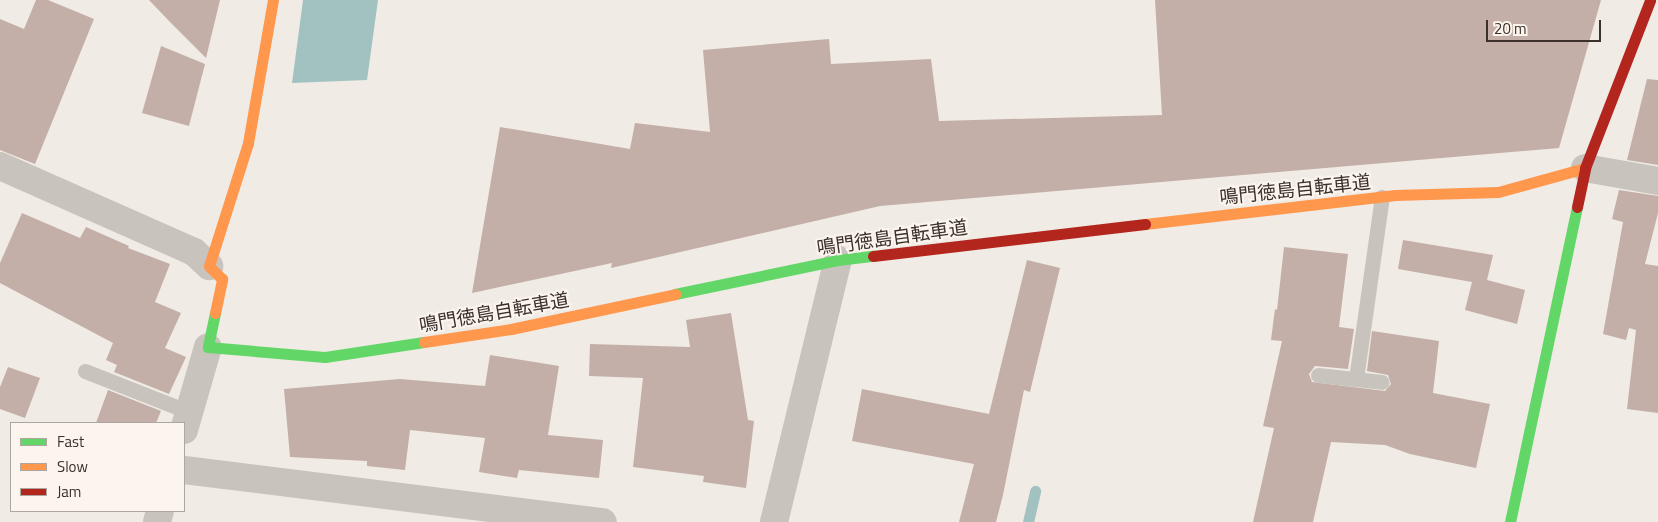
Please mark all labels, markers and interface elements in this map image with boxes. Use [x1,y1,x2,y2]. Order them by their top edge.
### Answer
scale bar [1488,10,1603,42]
text: 20 m [1494,17,1527,40]
street label: 鳴門徳島自転車道 [1218,170,1372,208]
street label: 鳴門徳島自転車道 [815,215,969,259]
street label: 鳴門徳島自転車道 [417,288,571,336]
legend [10,422,185,512]
text: Fast [57,430,84,453]
text: Slow [57,455,88,478]
text: Jam [57,480,81,503]

